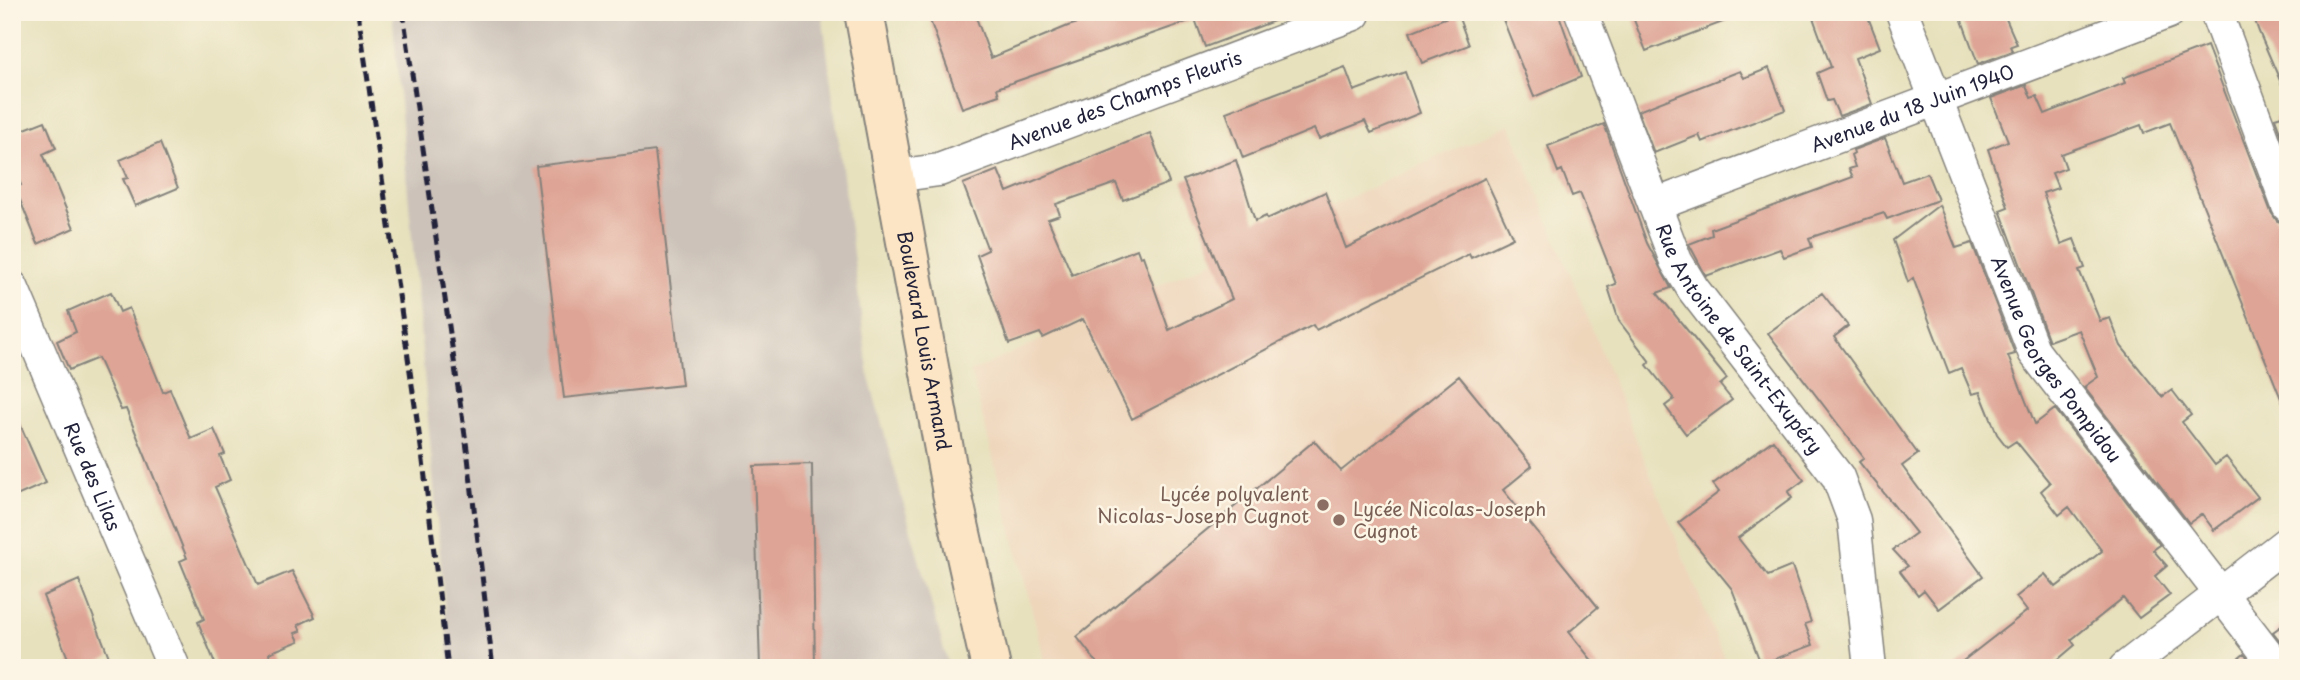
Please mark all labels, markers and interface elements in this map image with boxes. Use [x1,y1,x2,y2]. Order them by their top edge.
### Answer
street label: Avenue des Champs Fleuris [1004,42,1245,156]
street label: Avenue du 18 Juin 1940 [1807,56,2018,158]
street label: Rue Antoine de Saint-Exupéry [1650,219,1830,459]
street label: Boulevard Louis Armand [891,228,959,453]
street label: Avenue Georges Pompidou [1985,252,2129,468]
street label: Rue des Lilas [58,418,129,535]
place label: Lycée polyvalent Nicolas-Joseph Cugnot [1097,479,1309,529]
place label: Lycée Nicolas-Joseph Cugnot [1353,494,1546,544]
marker: Lycée polyvalent Nicolas-Joseph Cugnot [1315,497,1331,513]
marker: Lycée Nicolas-Joseph Cugnot [1331,512,1347,528]

